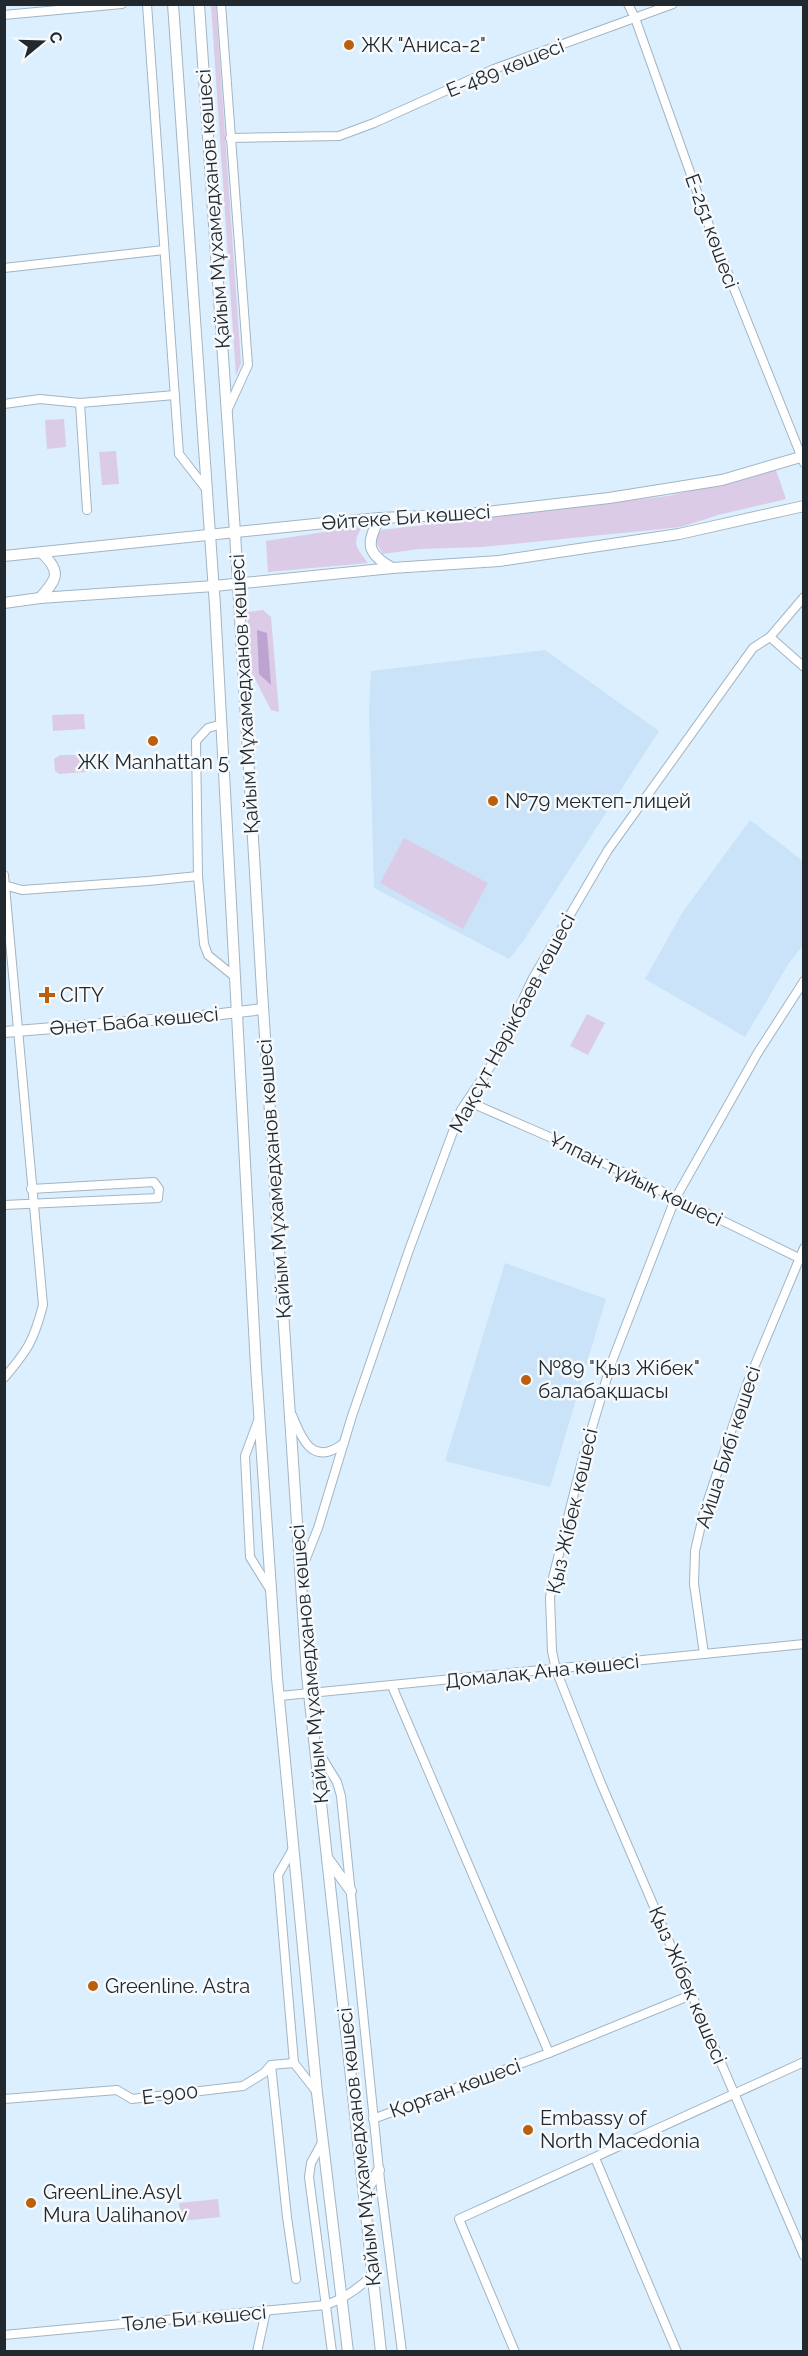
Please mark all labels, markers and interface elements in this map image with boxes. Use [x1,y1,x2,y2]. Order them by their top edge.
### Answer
north arrow [12,12,72,72]
text: С [45,29,66,46]
place label: ЖК "Аниса-2" [361,33,486,57]
street label: Е-489 көшесі [443,34,567,102]
marker: ЖК "Аниса-2" [342,38,356,52]
street label: Қайым Мұхамедханов көшесі [191,68,235,350]
street label: Е-251 көшесі [680,170,744,292]
street label: Әйтеке Би көшесі [321,499,491,535]
street label: Қайым Мұхамедханов көшесі [225,553,263,835]
marker: ЖК Manhattan 5 [146,734,160,748]
place label: ЖК Manhattan 5 [77,750,229,774]
place label: №79 мектеп-лицей [505,789,691,813]
marker: №79 мектеп-лицей [486,794,500,808]
street label: Мақсұт Нәрікбаев көшесі [444,909,580,1137]
place label: CITY [60,983,104,1007]
marker: CITY [38,986,56,1004]
street label: Әнет Баба көшесі [48,1002,220,1040]
street label: Қайым Мұхамедханов көшесі [252,1038,296,1320]
street label: Ұлпан тұйық көшесі [545,1127,727,1231]
place label: №89 "Қыз Жібек" балабақшасы [538,1356,700,1403]
street label: Айша Бибі көшесі [691,1363,765,1531]
marker: №89 "Қыз Жібек" балабақшасы [519,1373,533,1387]
street label: Қыз Жібек көшесі [541,1426,603,1596]
street label: Қайым Мұхамедханов көшесі [285,1523,333,1805]
street label: Домалақ Ана көшесі [444,1649,640,1693]
street label: Қыз Жібек көшесі [644,1903,732,2067]
place label: Greenline. Astra [105,1974,250,1998]
marker: Greenline. Astra [86,1979,100,1993]
street label: Қайым Мұхамедханов көшесі [332,2006,386,2288]
street label: Қорған көшесі [386,2053,524,2123]
street label: E-900 [140,2079,200,2109]
place label: Embassy of North Macedonia [540,2106,700,2153]
marker: Embassy of North Macedonia [521,2123,535,2137]
place label: GreenLine.Asyl Mura Ualihanov [43,2180,188,2227]
marker: GreenLine.Asyl Mura Ualihanov [24,2196,38,2210]
street label: Төле Би көшесі [121,2300,267,2336]

